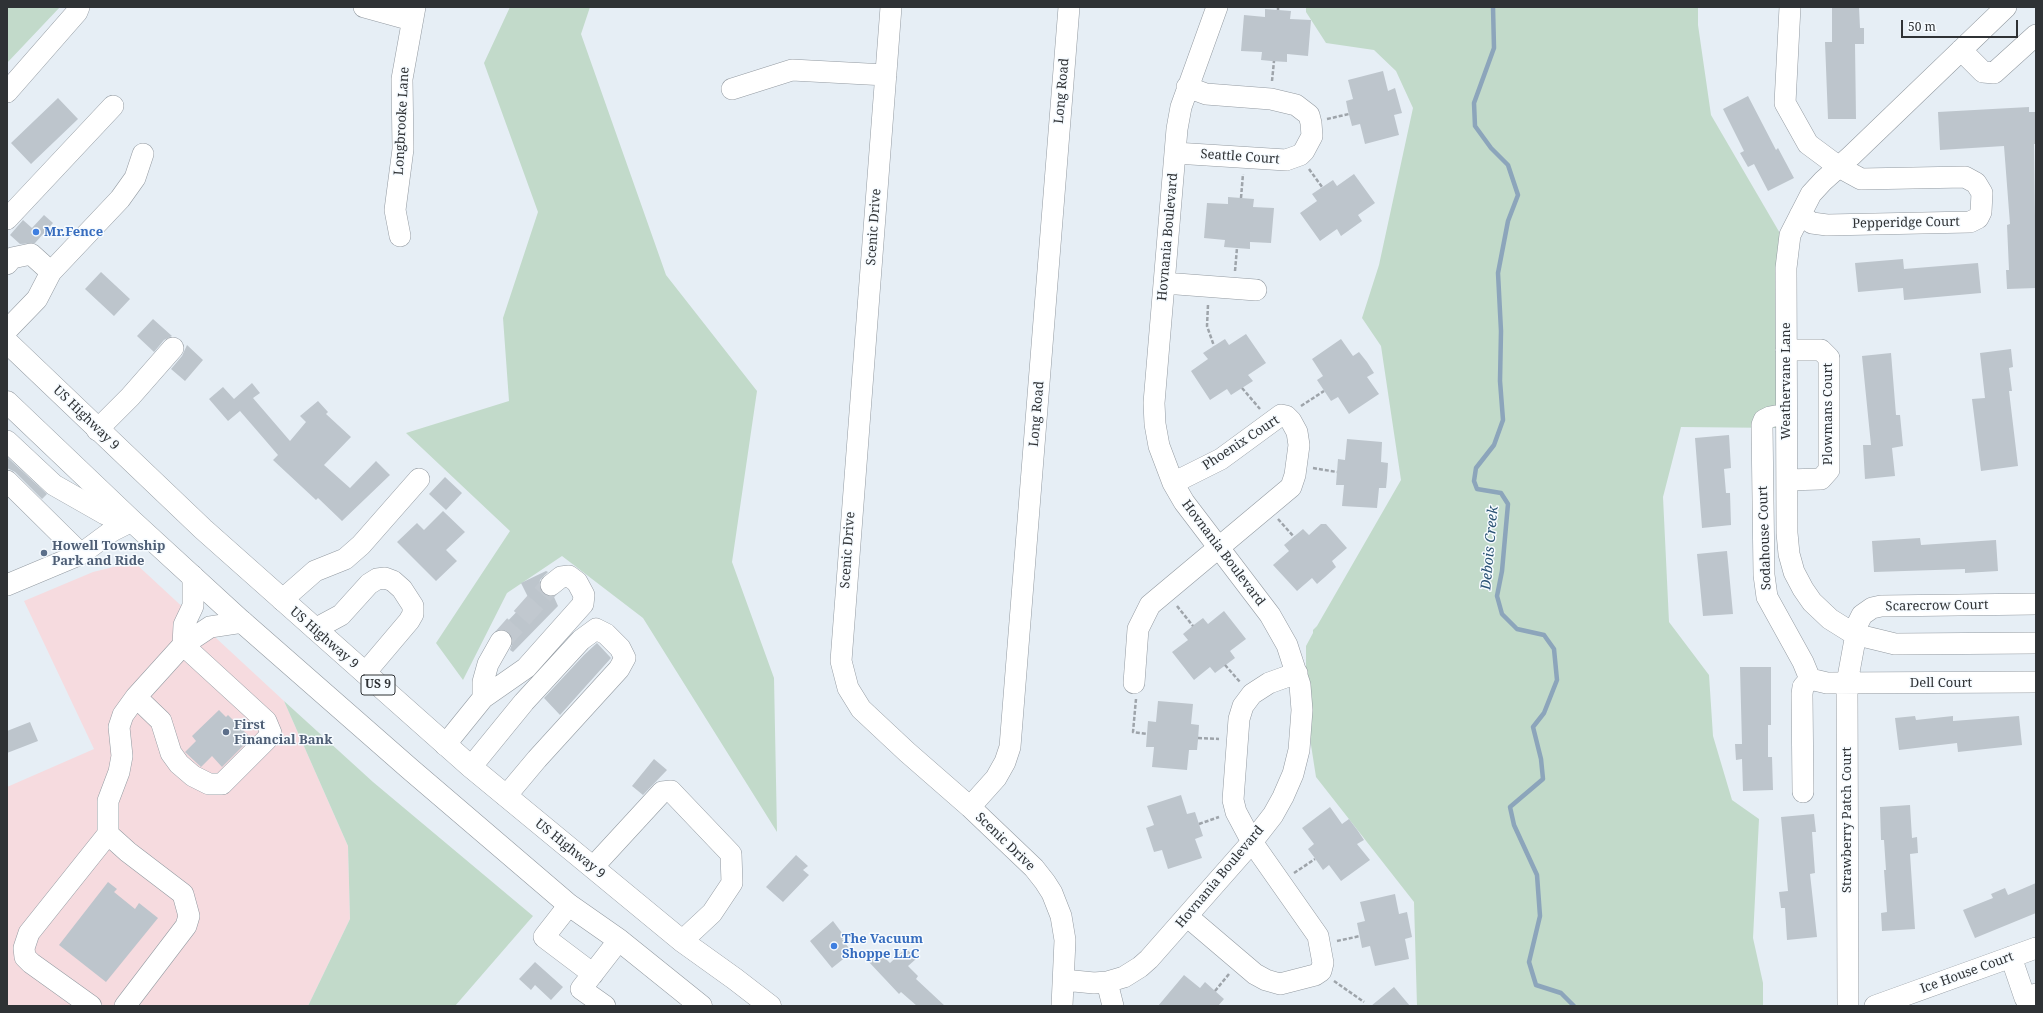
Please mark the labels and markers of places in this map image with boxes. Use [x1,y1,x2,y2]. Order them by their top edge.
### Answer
place label: Mr.Fence [44,224,103,240]
marker: Mr.Fence [31,227,41,237]
place label: Howell Township Park and Ride [52,538,165,569]
marker: Howell Township Park and Ride [39,548,49,558]
place label: First Financial Bank [234,717,332,748]
marker: First Financial Bank [221,727,231,737]
place label: The Vacuum Shoppe LLC [842,931,923,962]
marker: The Vacuum Shoppe LLC [829,941,839,951]

